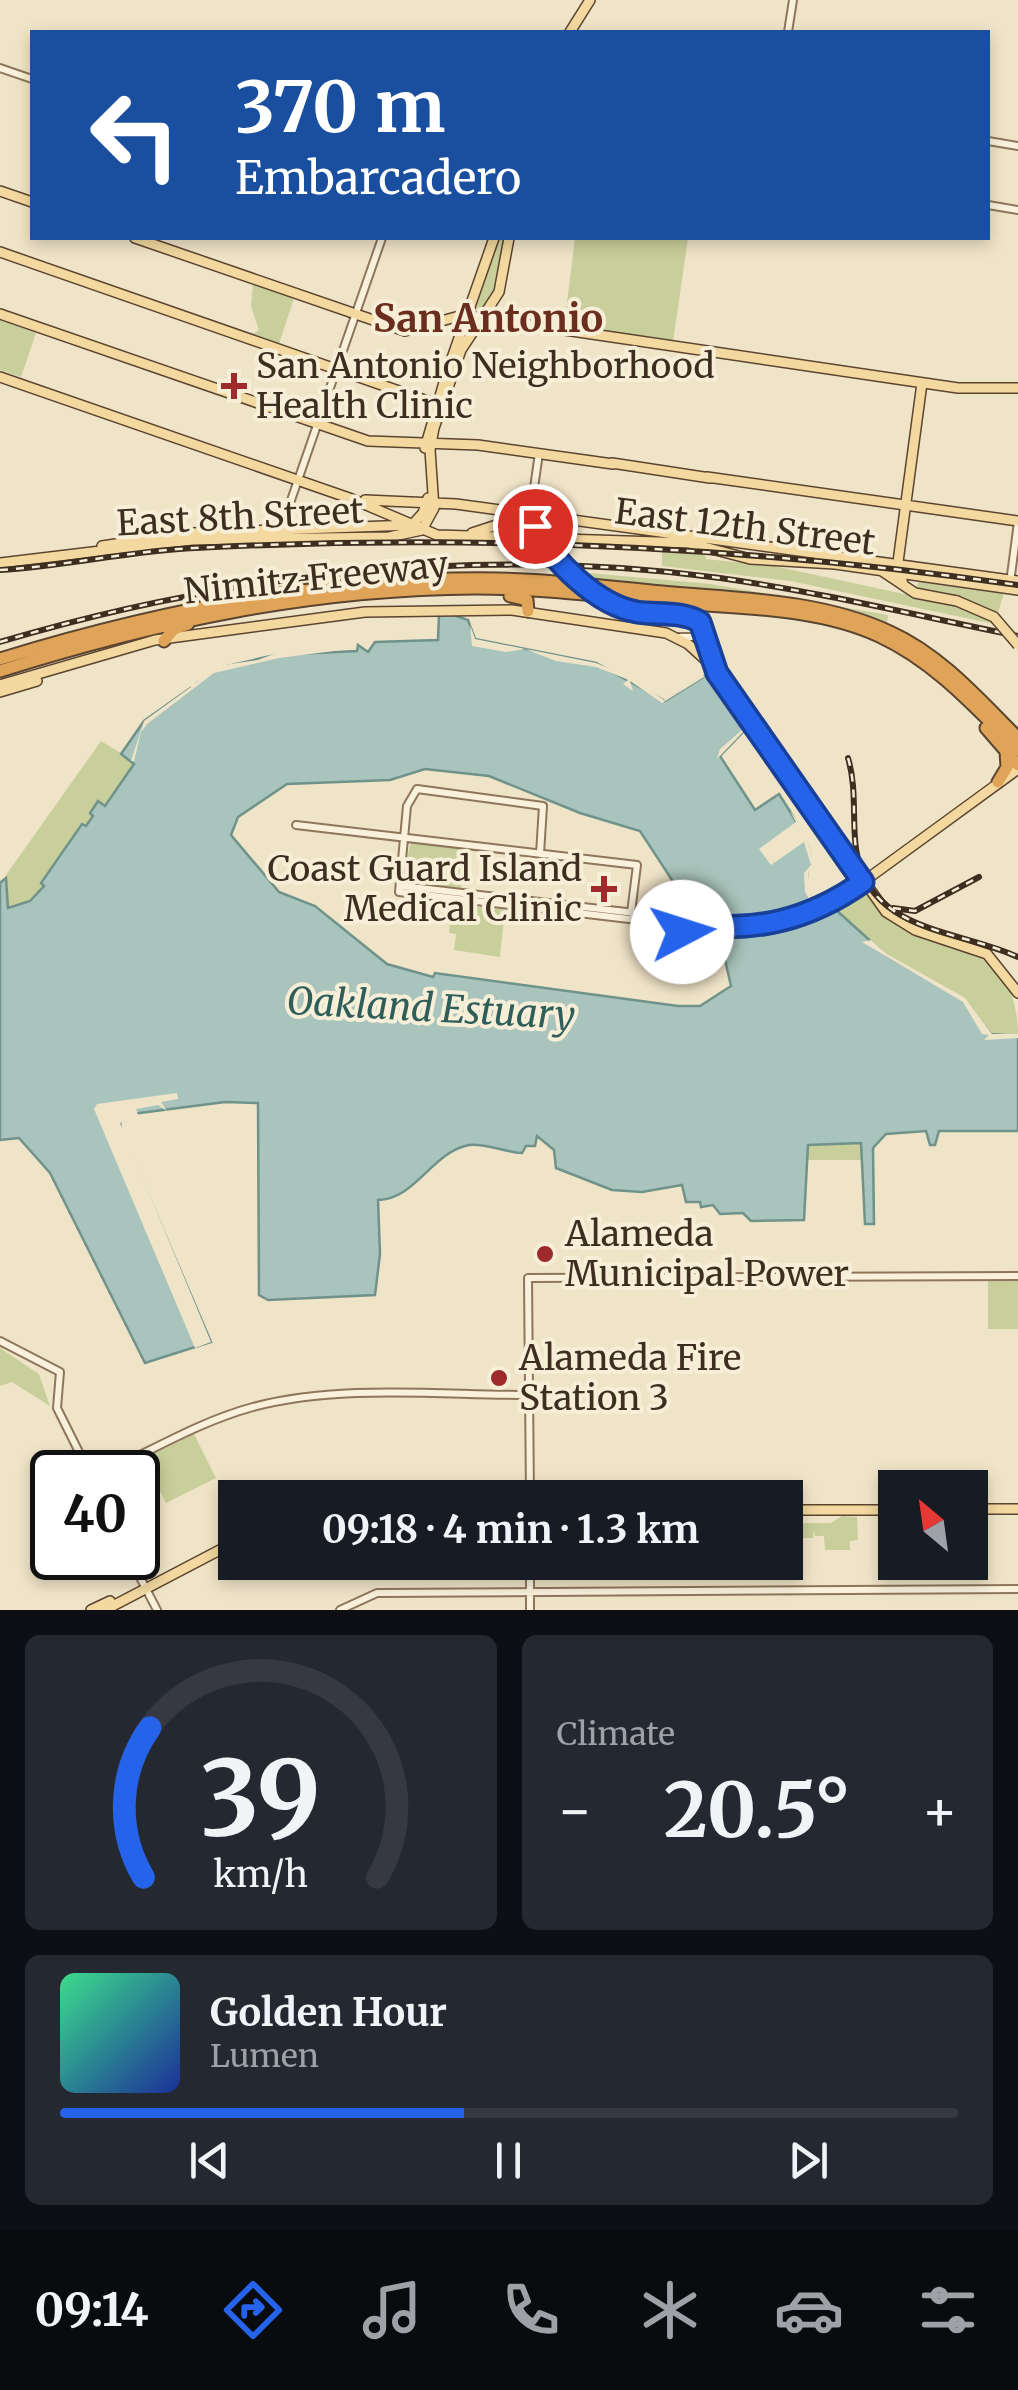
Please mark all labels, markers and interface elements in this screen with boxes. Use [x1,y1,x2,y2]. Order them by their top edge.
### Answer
text: 370 m [235,63,445,151]
icon: left [70,70,200,200]
text: Embarcadero [235,150,521,206]
district label: San Antonio [373,295,603,342]
place label: San Antonio Neighborhood Health Clinic [256,344,715,428]
marker: San Antonio Neighborhood Health Clinic [221,373,247,399]
pin [493,484,578,569]
street label: East 8th Street [115,489,365,545]
street label: East 12th Street [612,489,878,565]
icon: arrive [508,499,563,554]
street label: Nimitz Freeway [182,542,451,614]
place label: Coast Guard Island Medical Clinic [267,847,582,931]
marker: Coast Guard Island Medical Clinic [591,876,617,902]
position arrow [630,880,734,984]
water label: Oakland Estuary [285,977,577,1039]
place label: Alameda Municipal Power [564,1212,849,1296]
marker: Alameda Municipal Power [534,1243,556,1265]
place label: Alameda Fire Station 3 [518,1336,741,1420]
marker: Alameda Fire Station 3 [488,1367,510,1389]
speed limit sign: 40 [30,1450,160,1580]
north arrow [878,1470,988,1580]
map controls [878,1470,988,1580]
text: 09:18 · 4 min · 1.3 km [322,1506,699,1553]
text: Climate [557,1714,675,1754]
text: 39 [200,1733,321,1863]
text: 20.5° [664,1763,851,1857]
text: − [557,1776,593,1845]
text: + [921,1776,958,1845]
text: km/h [213,1852,308,1897]
text: Golden Hour [210,1989,447,2036]
text: Lumen [210,2036,319,2076]
icon: previous [182,2133,237,2188]
icon: pause [481,2133,536,2188]
icon: next [781,2133,836,2188]
icon: directions [218,2275,288,2345]
icon: music [357,2275,427,2345]
icon: phone [496,2275,566,2345]
icon: climate [635,2275,705,2345]
icon: car [774,2275,844,2345]
icon: filters [913,2275,983,2345]
text: 09:14 [35,2282,149,2338]

